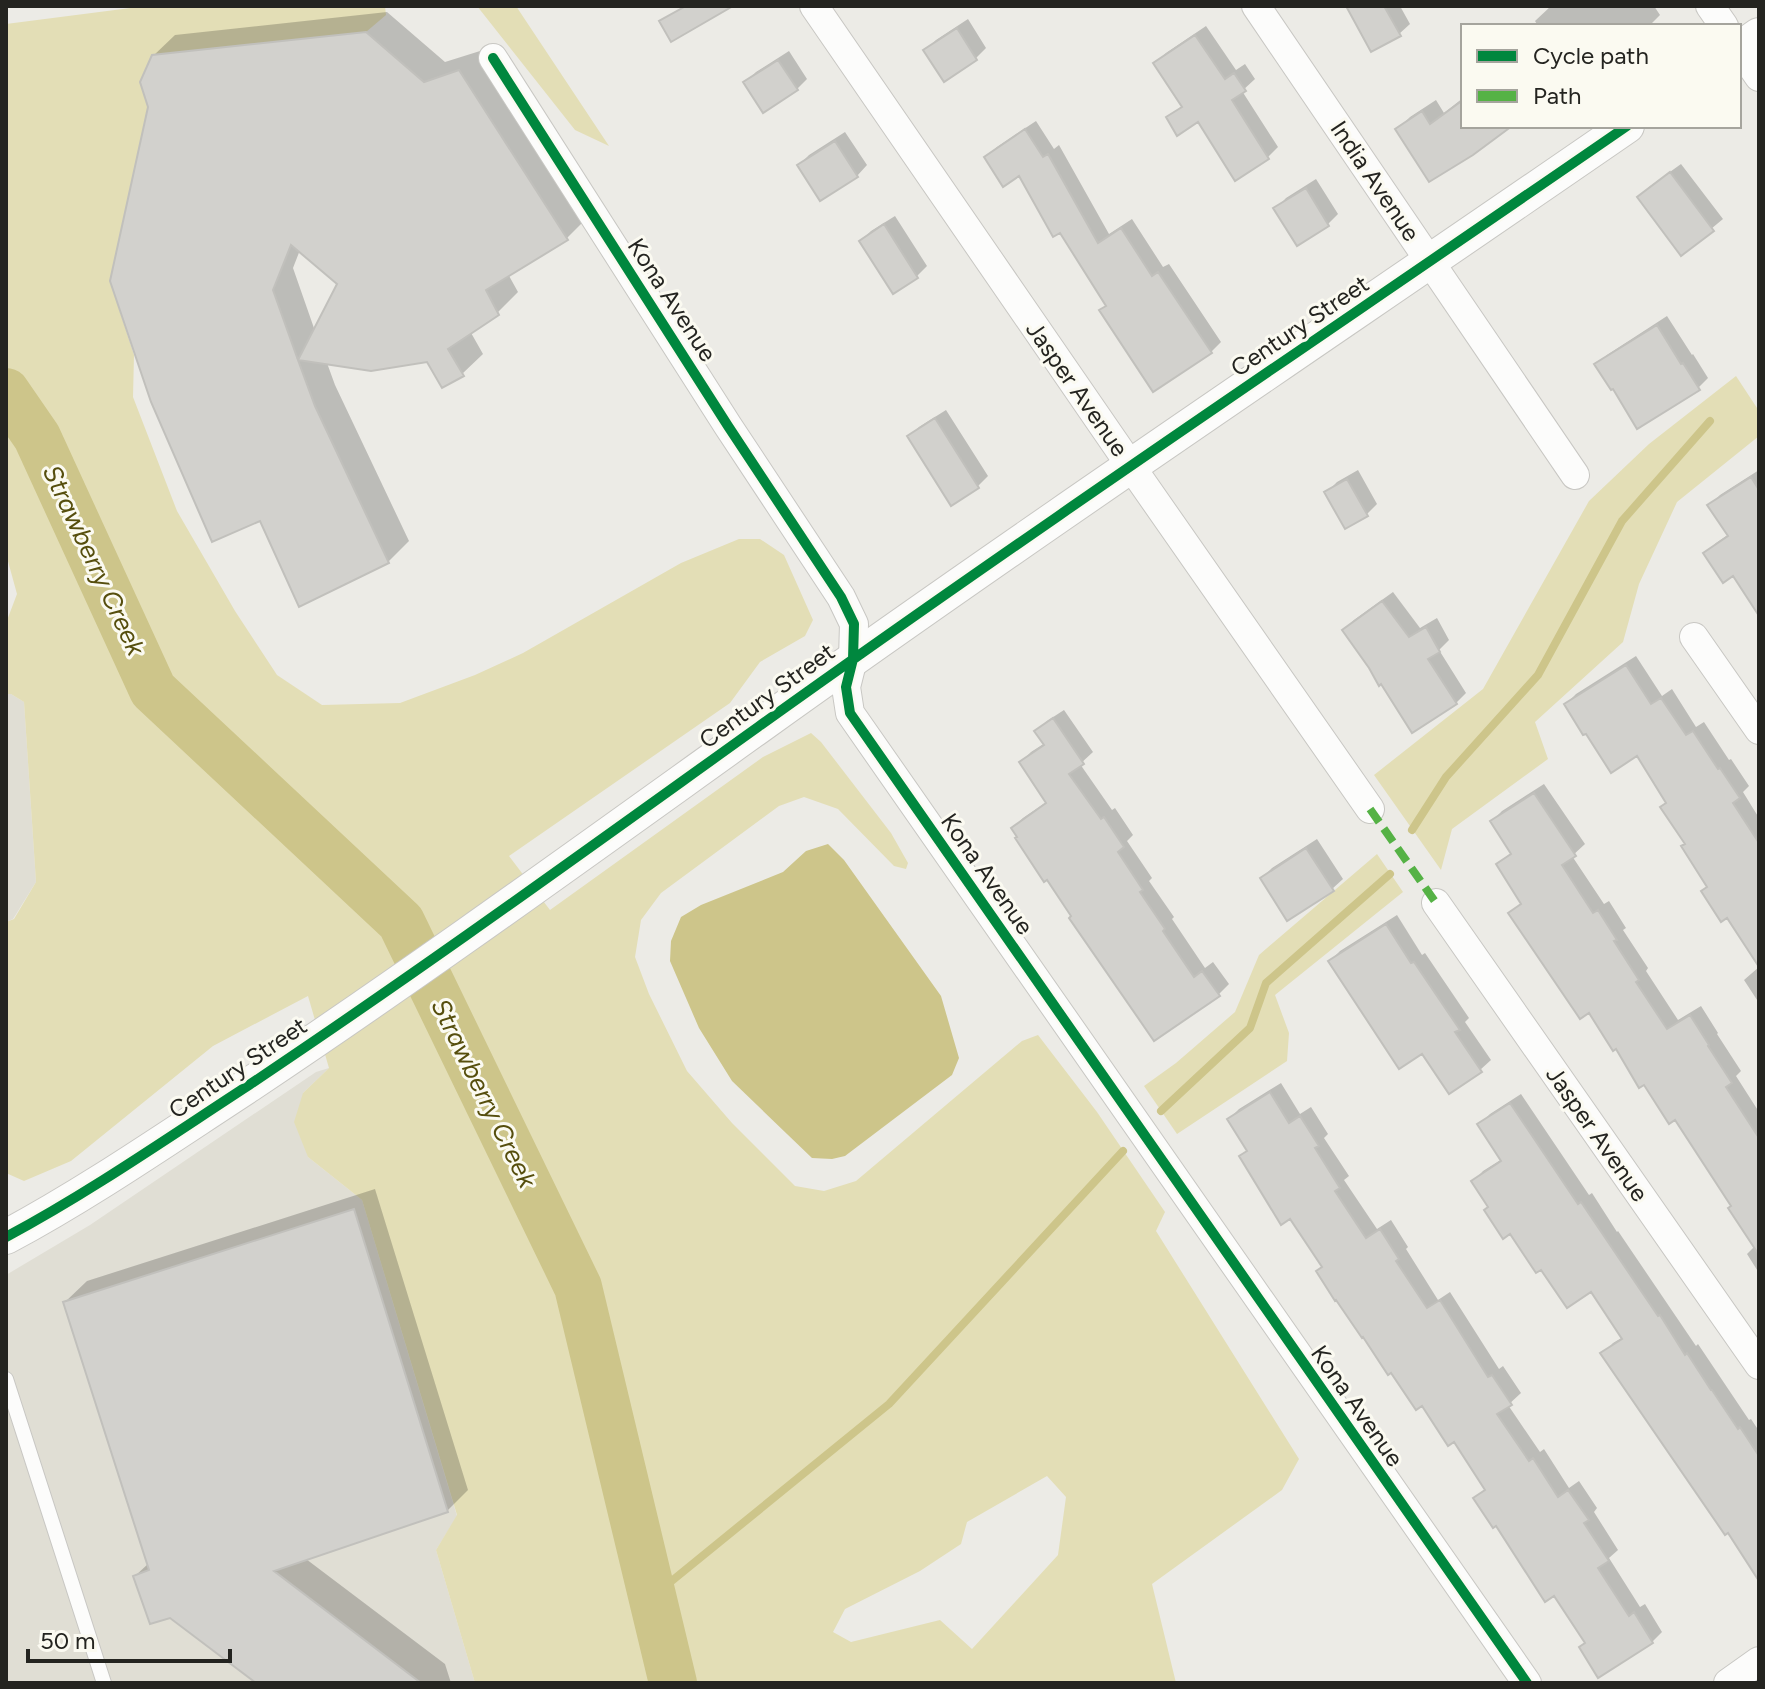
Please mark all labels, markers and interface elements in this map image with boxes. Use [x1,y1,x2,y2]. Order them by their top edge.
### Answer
legend [1461,24,1741,128]
text: Cycle path [1533,41,1649,70]
text: Path [1533,81,1581,110]
street label: India Avenue [1325,115,1426,246]
street label: Kona Avenue [622,233,723,367]
street label: Century Street [1225,269,1374,382]
street label: Jasper Avenue [1020,316,1135,462]
water label: Strawberry Creek [36,460,153,662]
street label: Century Street [693,637,840,754]
street label: Kona Avenue [935,808,1040,940]
water label: Strawberry Creek [424,993,544,1194]
street label: Century Street [163,1011,312,1124]
street label: Jasper Avenue [1540,1061,1655,1207]
street label: Kona Avenue [1305,1340,1410,1472]
scale bar [28,1613,230,1663]
text: 50 m [40,1626,96,1655]

